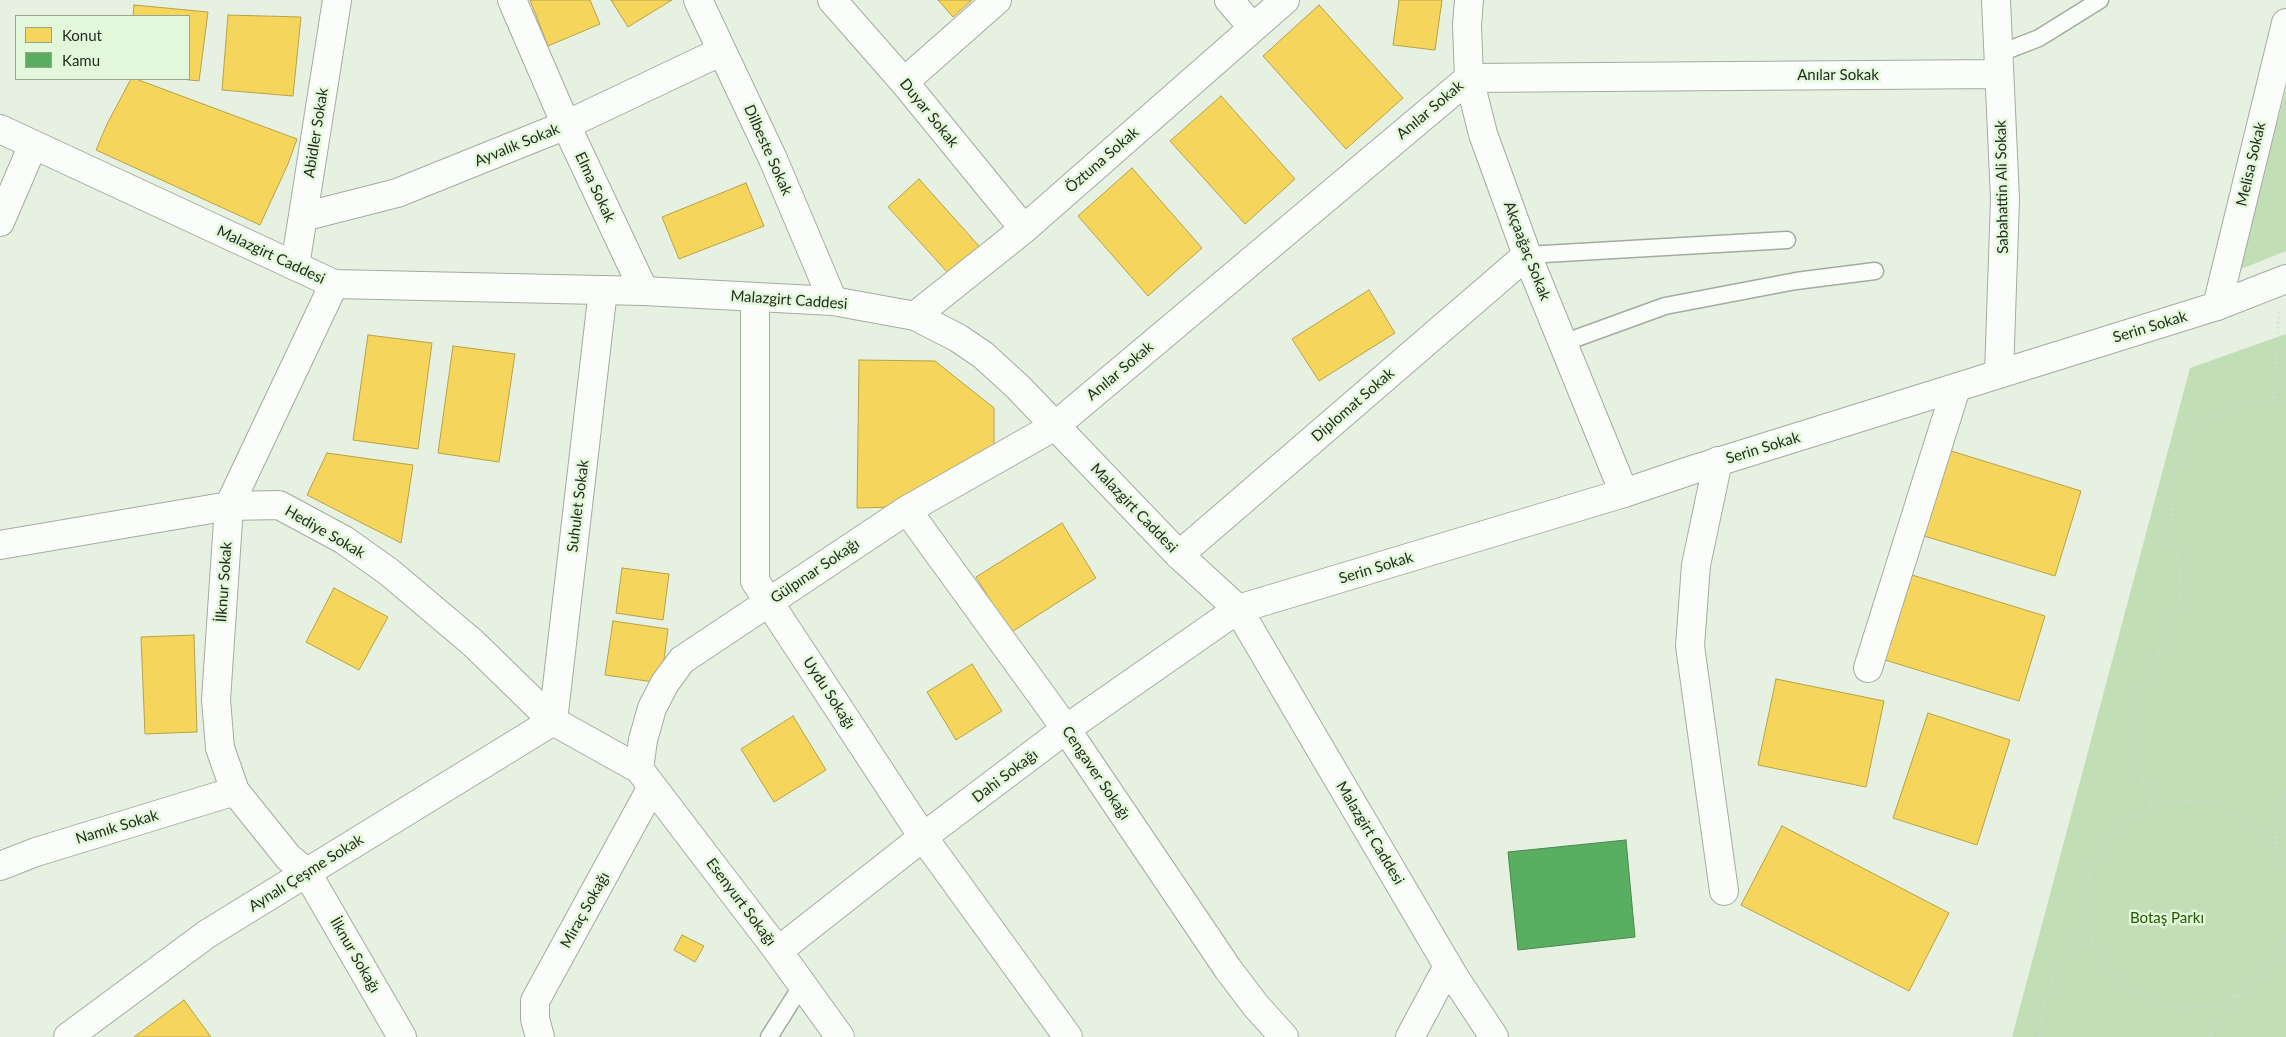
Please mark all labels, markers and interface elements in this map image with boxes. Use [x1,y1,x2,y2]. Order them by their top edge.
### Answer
legend [15,15,190,80]
text: Konut [62,26,102,44]
text: Kamu [62,51,100,69]
street label: Anılar Sokak [1797,66,1879,84]
street label: Duyar Sokak [896,75,962,151]
street label: Anılar Sokak [1393,77,1467,143]
street label: Abidler Sokak [300,87,332,179]
street label: Dilbeste Sokak [740,102,796,198]
street label: Ayvalık Sokak [472,120,562,170]
street label: Sabahattin Ali Sokak [1992,120,2012,254]
street label: Melisa Sokak [2233,120,2269,208]
street label: Öztuna Sokak [1062,123,1142,197]
street label: Elma Sokak [571,149,619,225]
street label: Akçaağaç Sokak [1500,199,1554,303]
street label: Malazgirt Caddesi [214,222,328,288]
street label: Malazgirt Caddesi [730,287,848,313]
street label: Serin Sokak [2111,307,2189,347]
street label: Anılar Sokak [1083,338,1157,404]
street label: Diplomat Sokak [1308,364,1398,446]
street label: Serin Sokak [1724,428,1802,468]
street label: Suhulet Sokak [563,459,593,553]
street label: Malazgirt Caddesi [1087,460,1181,556]
street label: Hediye Sokak [282,502,368,562]
street label: Gülpınar Sokağı [767,535,863,607]
street label: İlknur Sokak [212,541,236,623]
street label: Serin Sokak [1337,548,1415,588]
street label: Uydu Sokağı [799,654,859,732]
street label: Cengaver Sokağı [1058,723,1134,823]
street label: Dahi Sokağı [969,745,1041,807]
street label: Malazgirt Caddesi [1332,778,1408,888]
street label: Namık Sokak [74,806,160,848]
street label: Aynalı Çeşme Sokak [245,830,367,916]
street label: Esenyurt Sokağı [702,855,780,949]
street label: Miraç Sokağı [557,869,613,951]
park label: Botaş Parkı [2130,909,2204,927]
street label: İlknur Sokağı [326,914,384,996]

